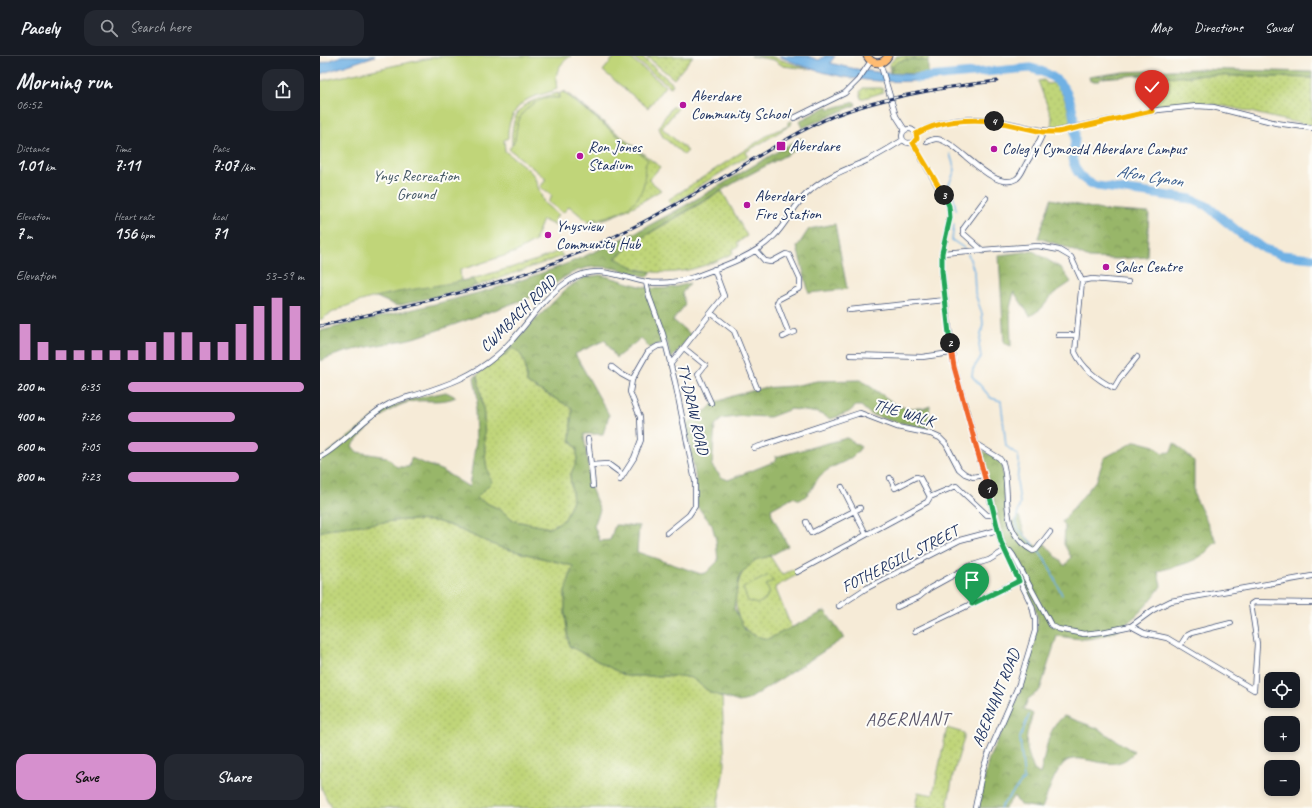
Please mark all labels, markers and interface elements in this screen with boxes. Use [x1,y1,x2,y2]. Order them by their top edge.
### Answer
search box [84,10,364,46]
text: Pacely [20,16,60,40]
icon: search [98,17,120,39]
text: Search here [130,18,191,37]
text: Map [1151,19,1172,36]
text: Directions [1194,19,1243,36]
text: Saved [1265,19,1292,36]
text: Morning run [16,68,112,96]
button: share [262,69,304,111]
pin [1135,70,1169,111]
icon: check [1141,76,1163,98]
place label: Aberdare Community School [691,86,792,124]
text: 06:52 [16,97,42,113]
marker: Aberdare Community School [678,100,688,110]
pin: 4 [984,111,1004,131]
text: 4 [992,114,996,128]
place label: Aberdare [790,136,841,156]
place label: Ron Jones Stadium [588,137,643,175]
place label: Coleg y Cymoedd Aberdare Campus [1002,139,1188,159]
marker: Aberdare [775,140,787,152]
text: Distance [16,141,49,155]
text: Time [114,141,131,155]
text: Pace [212,141,229,155]
marker: Coleg y Cymoedd Aberdare Campus [989,144,999,154]
marker: Ron Jones Stadium [575,151,585,161]
text: 1.01 [16,155,42,176]
text: 7:11 [114,155,140,176]
text: 7:07 [212,155,238,176]
text: km [42,160,56,174]
text: /km [238,160,255,174]
water label: Afon Cynon [1116,160,1186,192]
park label: Ynys Recreation Ground [373,166,460,204]
pin: 3 [934,185,954,205]
place label: Aberdare Fire Station [755,186,822,224]
text: 3 [942,188,946,202]
marker: Aberdare Fire Station [742,200,752,210]
text: Elevation [16,209,50,223]
text: Heart rate [114,209,154,223]
text: kcal [212,209,227,223]
place label: Ynysview Community Hub [556,216,642,254]
text: 7 [16,223,24,244]
text: 156 [114,223,137,244]
text: 71 [212,223,227,244]
text: m [24,228,32,242]
text: bpm [137,228,155,242]
marker: Ynysview Community Hub [543,230,553,240]
place label: Sales Centre [1114,257,1184,277]
marker: Sales Centre [1101,262,1111,272]
text: Elevation [16,268,56,284]
text: 53–59 m [264,268,304,284]
street label: CWMBACH ROAD [476,270,562,356]
pin: 2 [940,333,960,353]
text: 2 [948,336,952,350]
street label: TY-DRAW ROAD [673,361,714,458]
text: 200 m [16,379,44,395]
text: 6:35 [80,379,100,395]
street label: THE WALK [871,394,940,433]
text: 400 m [16,409,44,425]
text: 7:26 [80,409,100,425]
text: 600 m [16,439,44,455]
text: 7:05 [80,439,100,455]
text: 800 m [16,469,44,485]
text: 7:23 [80,469,100,485]
pin: 1 [978,479,998,499]
text: 1 [986,482,990,496]
street label: FOTHERGILL STREET [838,519,965,597]
pin [955,563,989,604]
icon: arrive [961,569,983,591]
street label: ABERNANT ROAD [967,645,1025,750]
map controls [1264,672,1300,796]
button: locate [1264,672,1300,708]
district label: ABERNANT [866,708,953,730]
button: + [1264,716,1300,752]
button: Save [16,754,156,800]
button: Share [164,754,304,800]
button: − [1264,760,1300,796]

